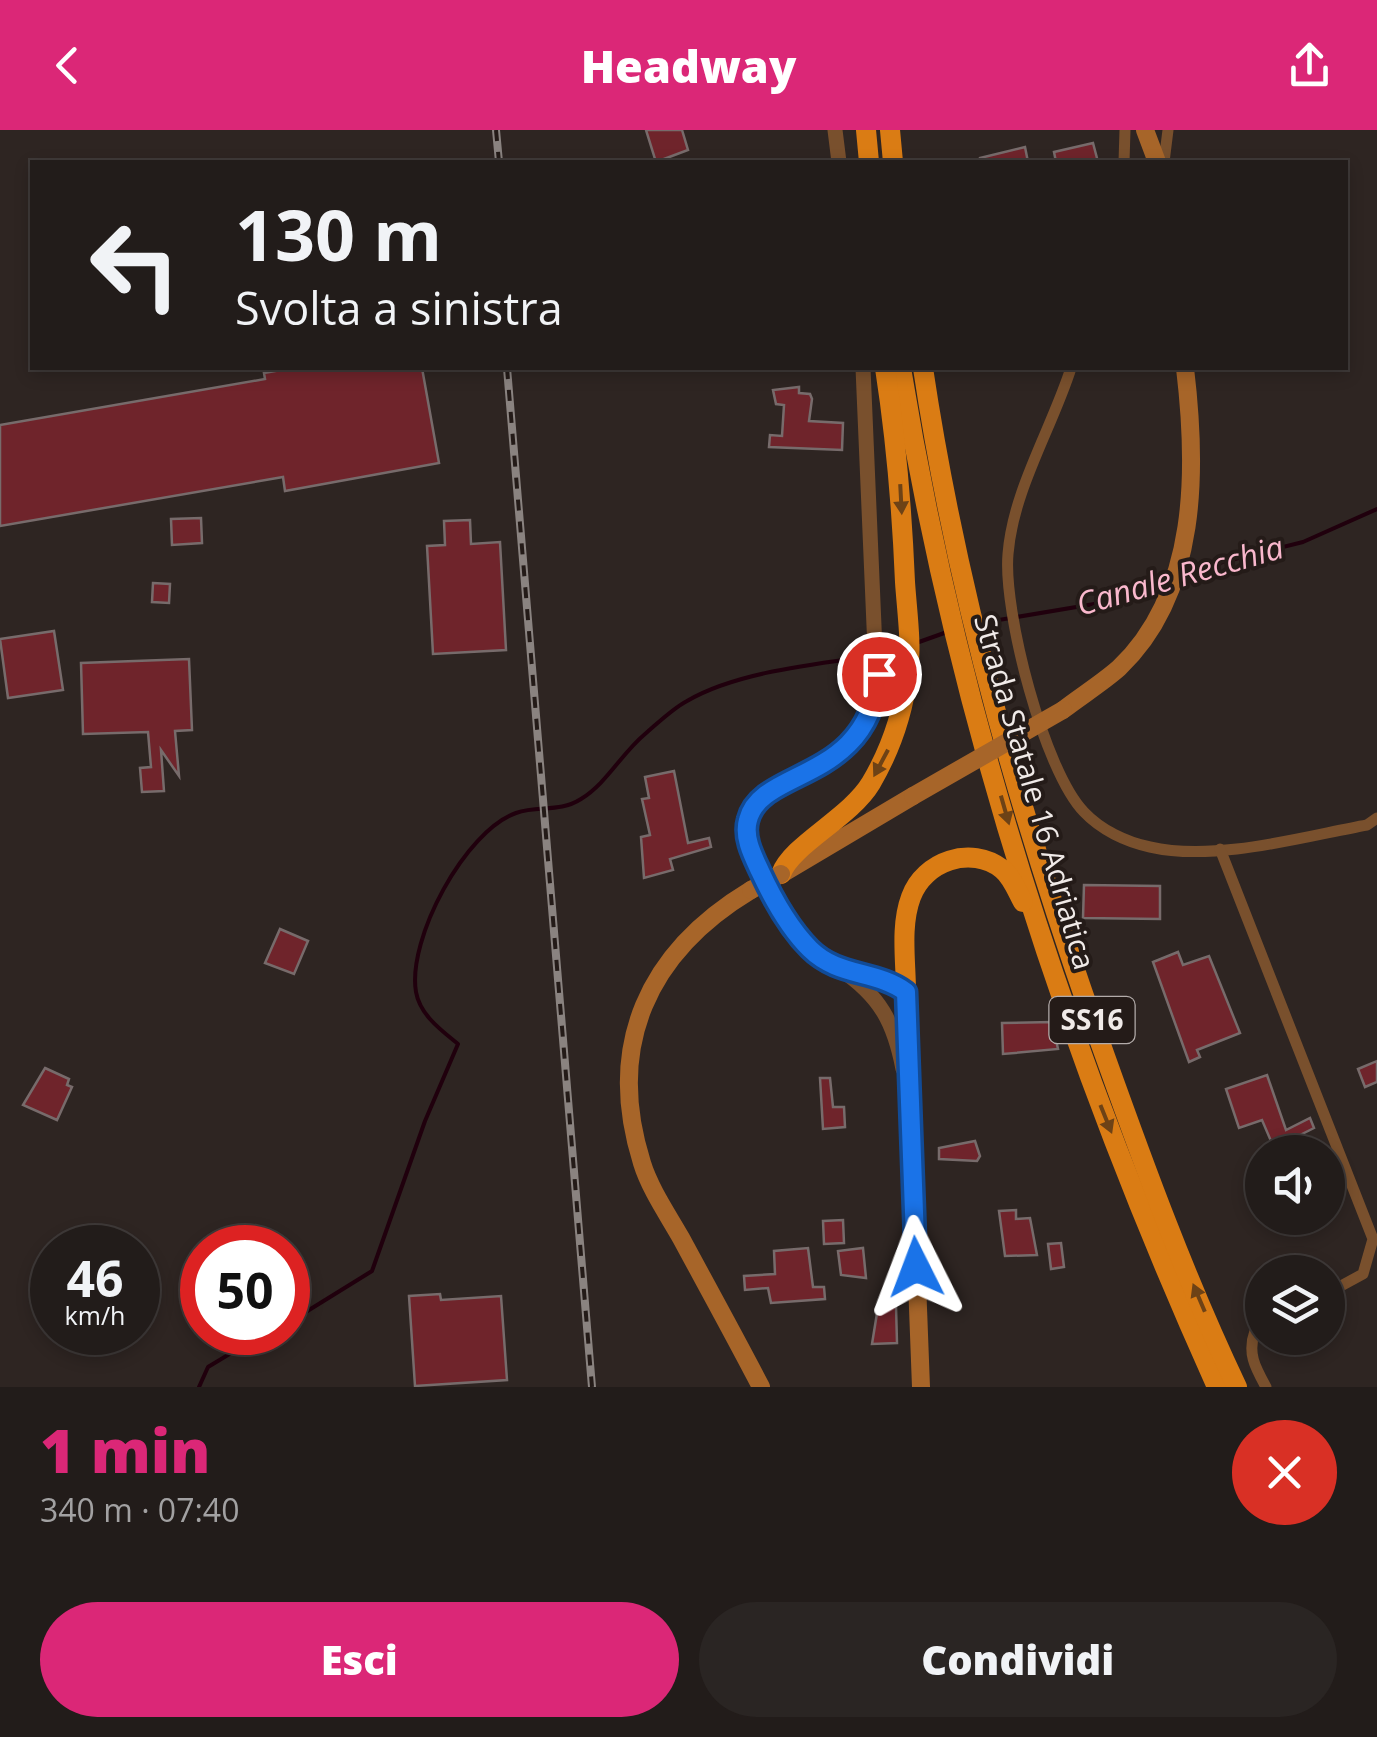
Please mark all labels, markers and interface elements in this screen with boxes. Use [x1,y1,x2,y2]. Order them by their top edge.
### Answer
text: Headway [581,35,796,96]
icon: back [40,38,95,93]
icon: share [1282,38,1337,93]
text: 130 m [235,186,442,282]
icon: left [70,200,200,330]
text: Svolta a sinistra [235,277,563,338]
one-way arrow [893,483,909,515]
water label: Canale Recchia [1071,524,1288,625]
street label: Strada Statale 16 Adriatica [965,609,1106,974]
pin [837,632,922,717]
icon: arrive [852,647,907,702]
one-way arrow [873,749,890,778]
one-way arrow [998,796,1013,826]
road number: SS16 [1050,997,1134,1043]
one-way arrow [1099,1104,1115,1134]
map controls [1245,1135,1345,1355]
button: sound [1245,1135,1345,1235]
position arrow [864,1215,968,1319]
speed limit sign: 50 [180,1225,310,1355]
text: 46 [66,1244,124,1312]
button: layers [1245,1255,1345,1355]
one-way arrow [1190,1282,1206,1312]
text: km/h [65,1298,125,1332]
text: 1 min [40,1409,210,1491]
button: close [1232,1420,1337,1525]
text: 340 m · 07:40 [40,1488,239,1531]
button: Esci [40,1602,679,1717]
button: Condividi [699,1602,1337,1717]

